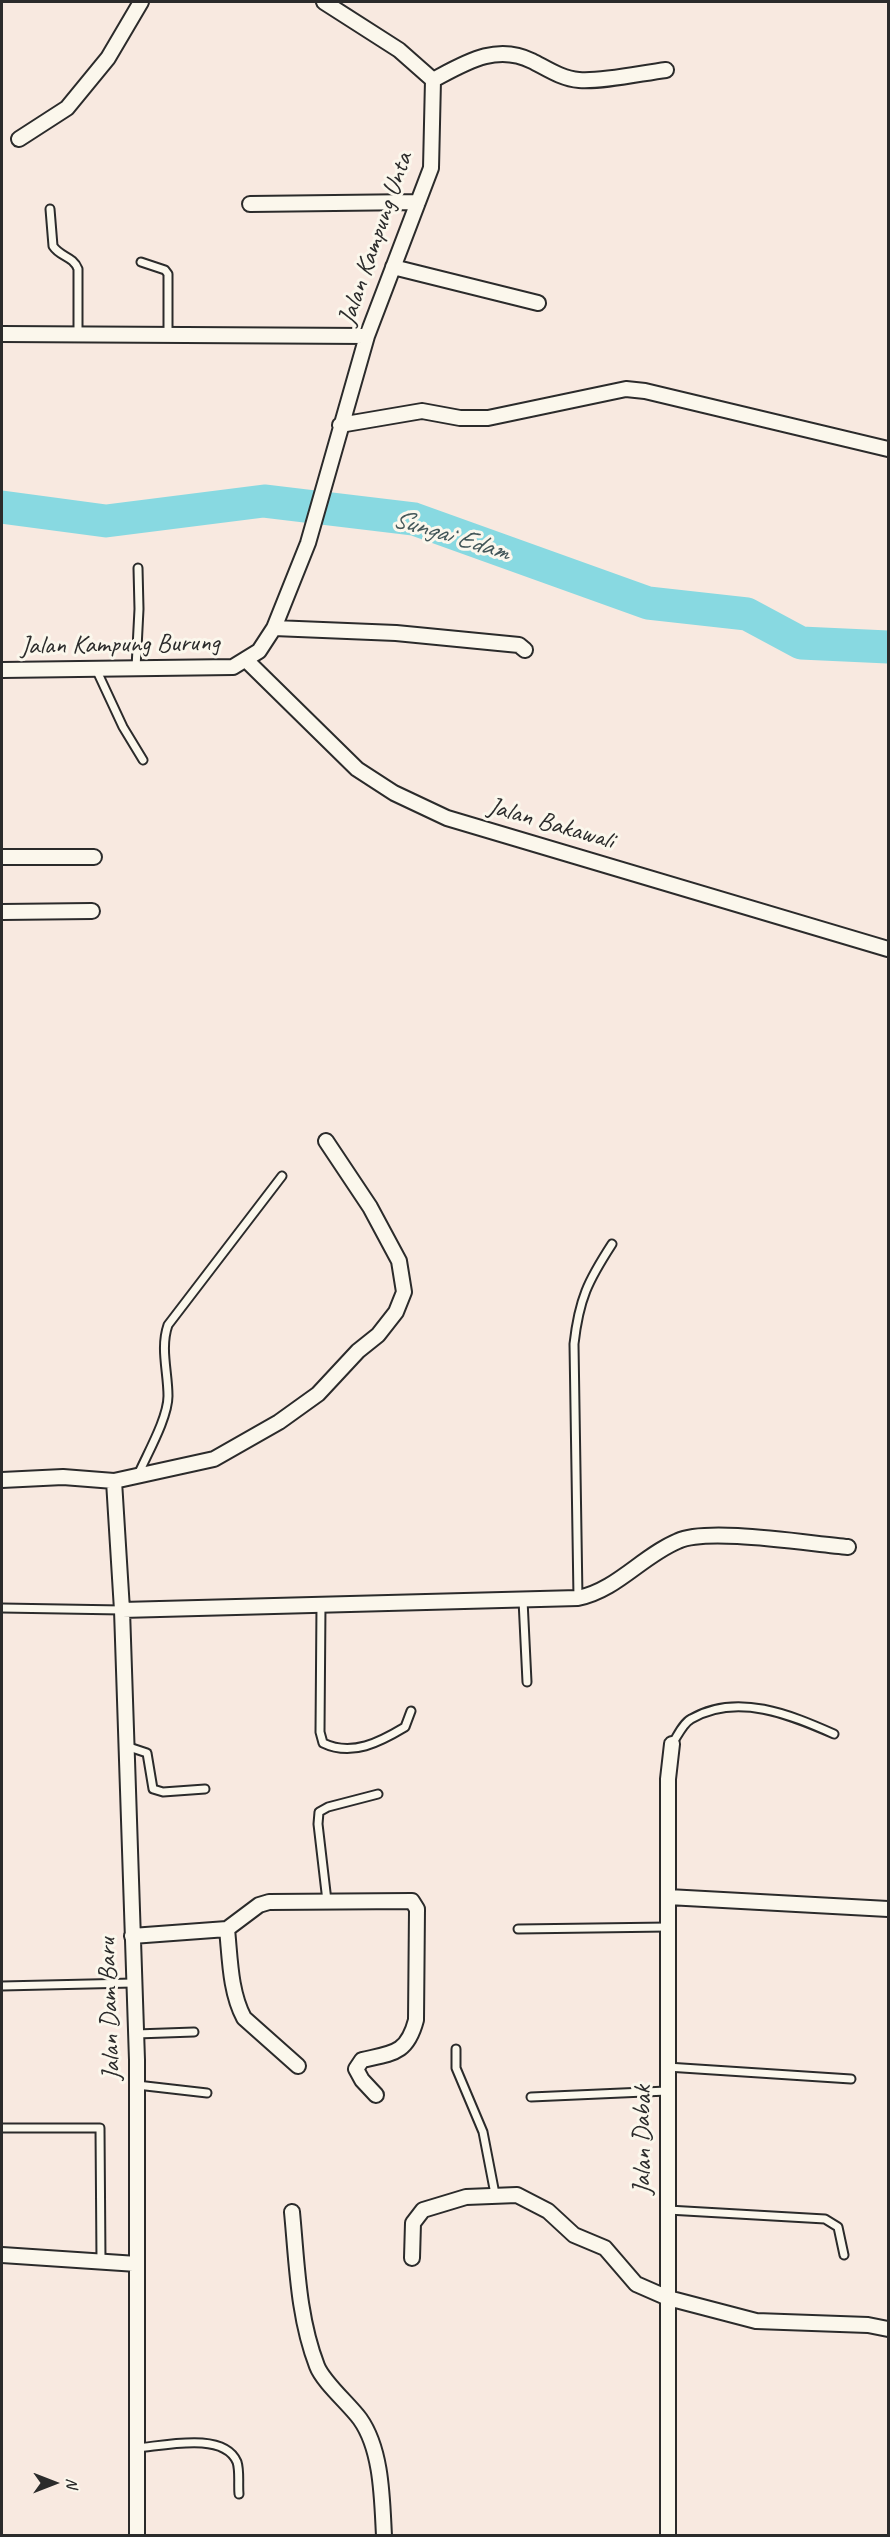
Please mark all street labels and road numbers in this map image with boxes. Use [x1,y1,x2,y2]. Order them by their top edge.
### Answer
street label: Jalan Kampung Unta [332,149,420,329]
street label: Jalan Kampung Burung [20,628,220,662]
street label: Jalan Bakawali [484,791,618,857]
street label: Jalan Dam Baru [92,1937,128,2081]
street label: Jalan Dabak [627,2085,659,2195]

